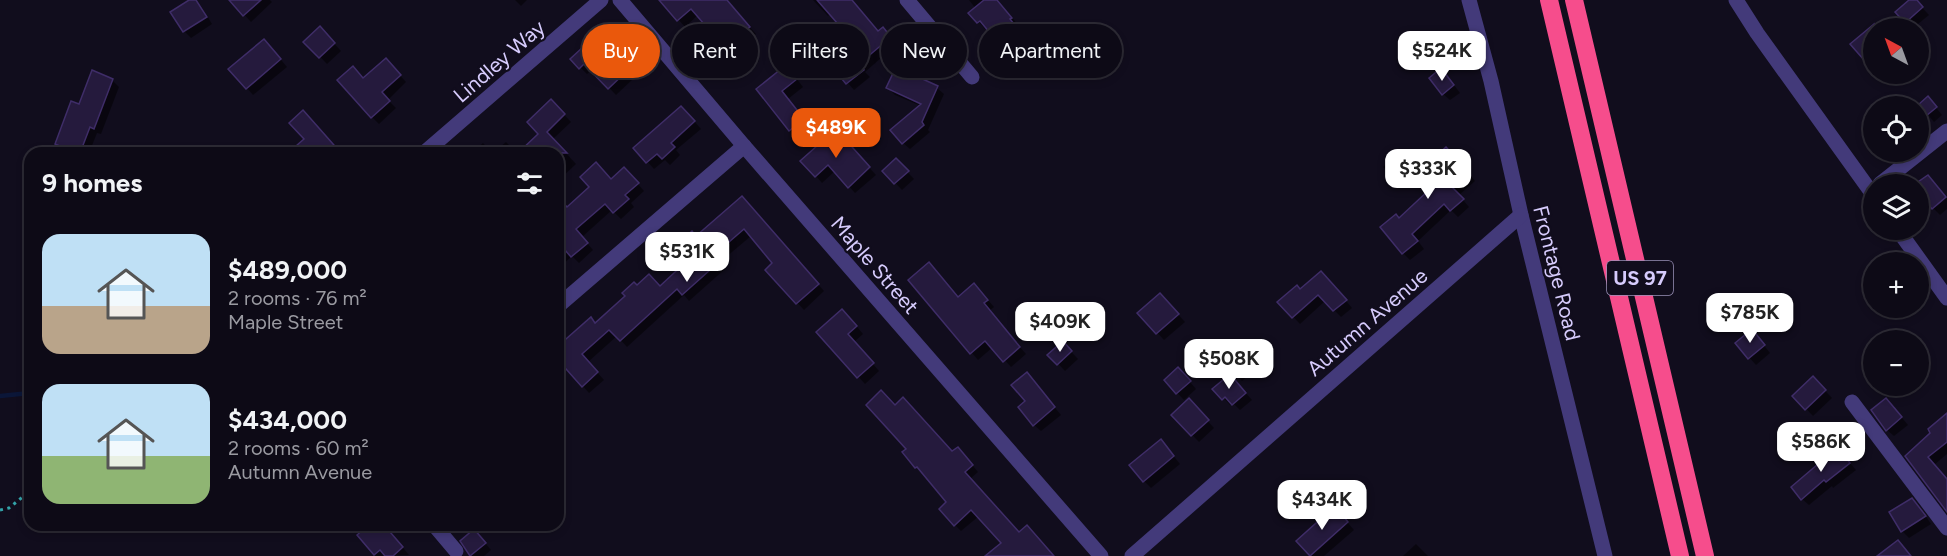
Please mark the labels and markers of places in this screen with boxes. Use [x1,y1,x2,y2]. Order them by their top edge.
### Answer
pin: $524K [1400,31,1484,82]
pin: $489K [794,108,878,159]
pin: $333K [1386,149,1470,200]
pin: $531K [645,232,729,283]
pin: $785K [1708,293,1792,344]
pin: $409K [1018,302,1102,353]
pin: $508K [1187,339,1271,390]
pin: $586K [1779,422,1863,473]
pin: $434K [1280,480,1364,531]

